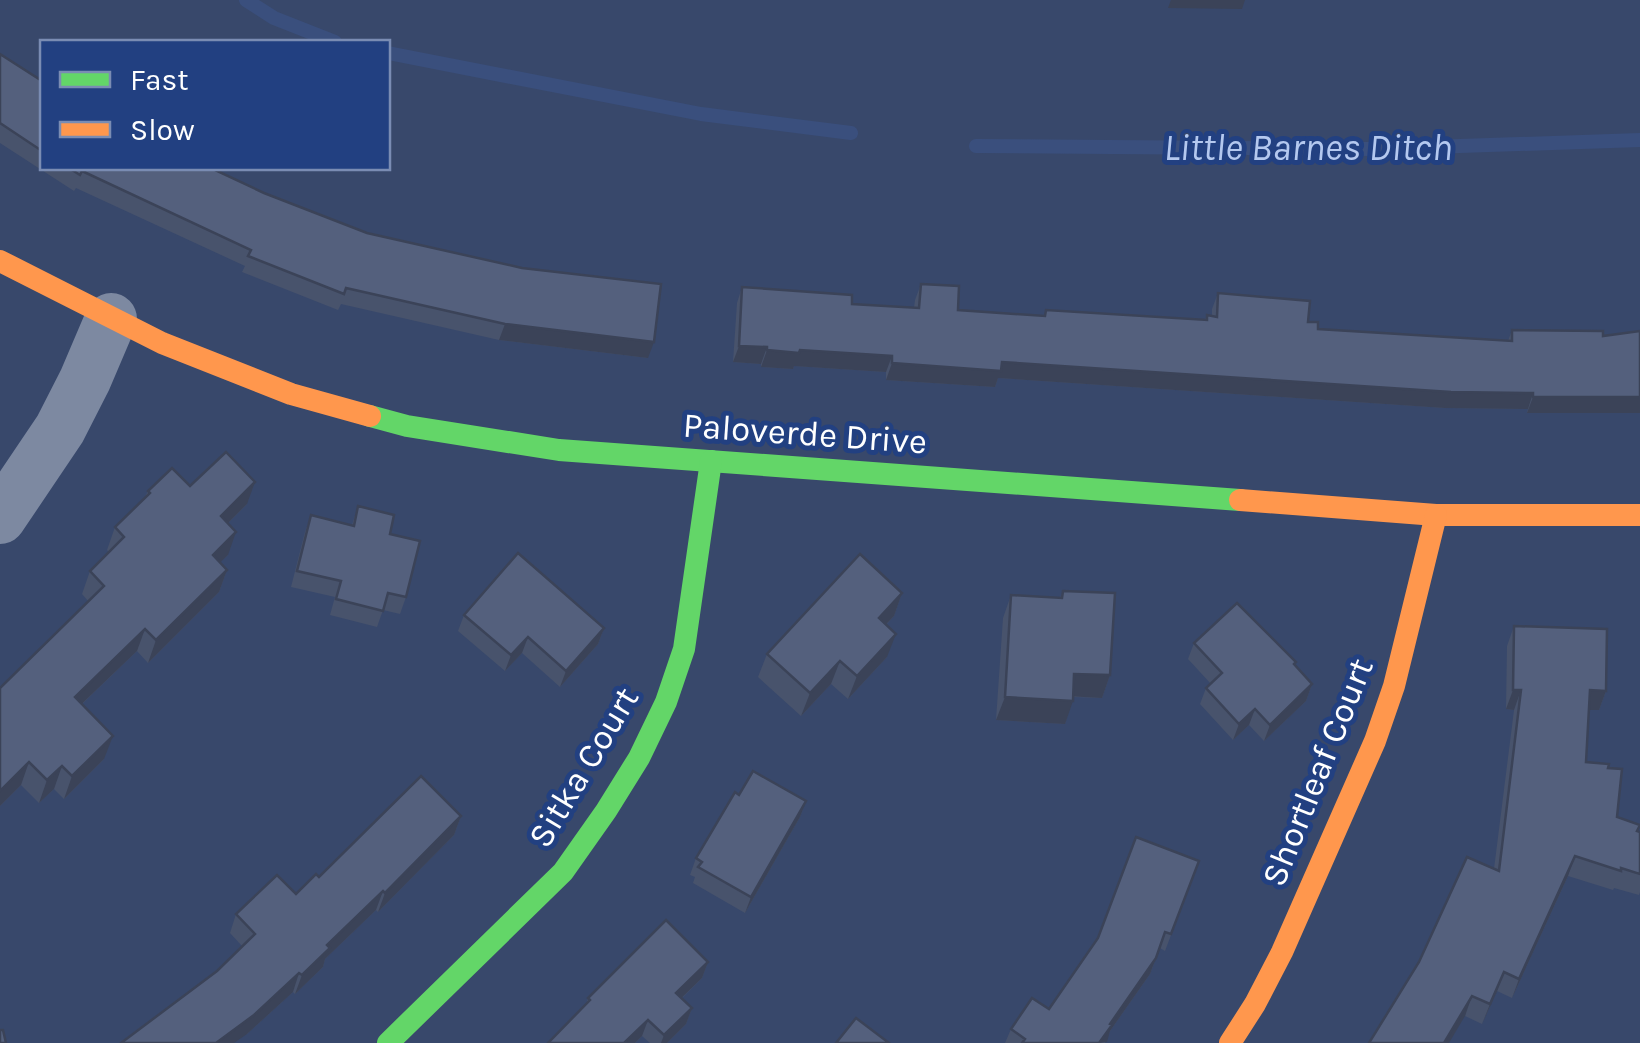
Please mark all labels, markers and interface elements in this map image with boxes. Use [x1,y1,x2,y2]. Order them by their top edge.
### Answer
legend [40,40,390,170]
text: Fast [130,62,189,98]
text: Slow [130,112,195,148]
water label: Little Barnes Ditch [1164,125,1452,170]
street label: Paloverde Drive [682,405,928,462]
street label: Shortleaf Court [1253,652,1382,892]
street label: Sitka Court [520,680,647,855]

